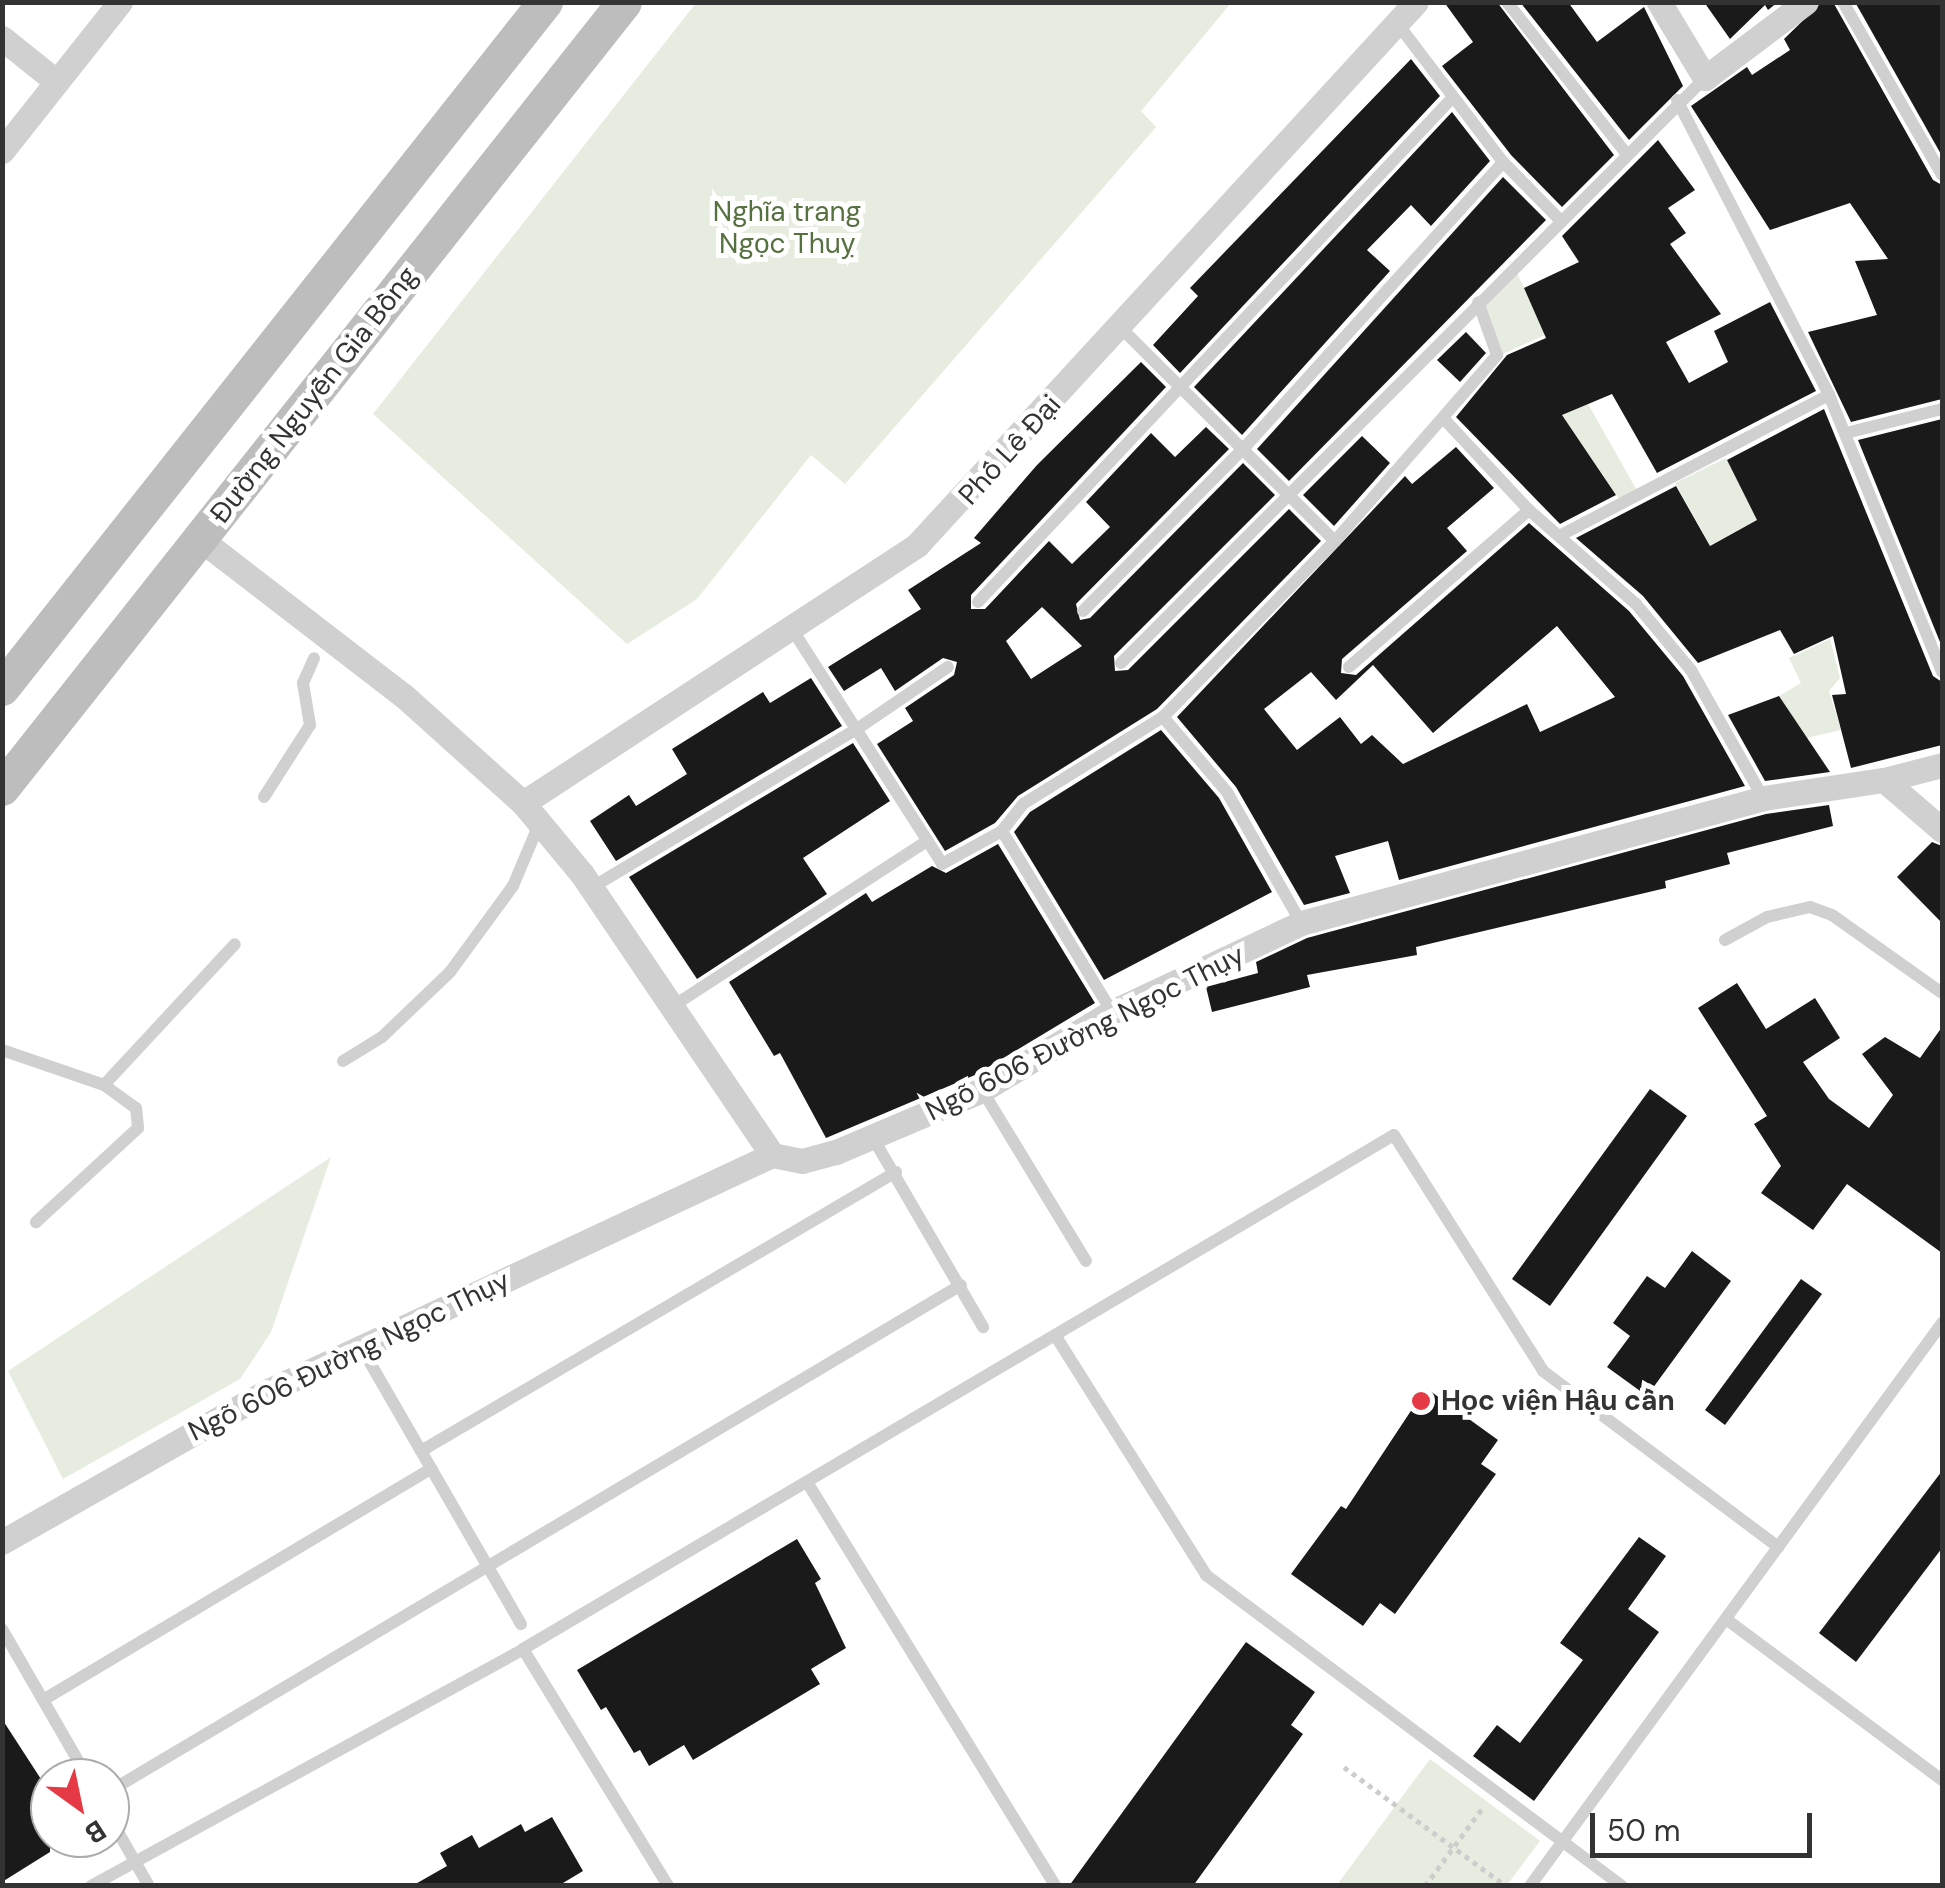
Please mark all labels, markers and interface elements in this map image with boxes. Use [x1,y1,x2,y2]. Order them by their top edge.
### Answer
park label: Nghĩa trang Ngọc Thuỵ [713,195,861,261]
street label: Đường Nguyễn Gia Bồng [203,260,425,530]
street label: Phố Lê Đại [952,388,1068,512]
street label: Ngõ 606 Đường Ngọc Thụy [920,938,1250,1128]
street label: Ngõ 606 Đường Ngọc Thụy [183,1263,515,1449]
place label: Học viện Hậu cần [1441,1384,1675,1418]
marker: Học viện Hậu cần [1410,1390,1432,1412]
north arrow [30,1758,130,1858]
scale bar [1595,1793,1818,1855]
text: 50 m [1607,1811,1681,1850]
text: B [78,1812,113,1852]

